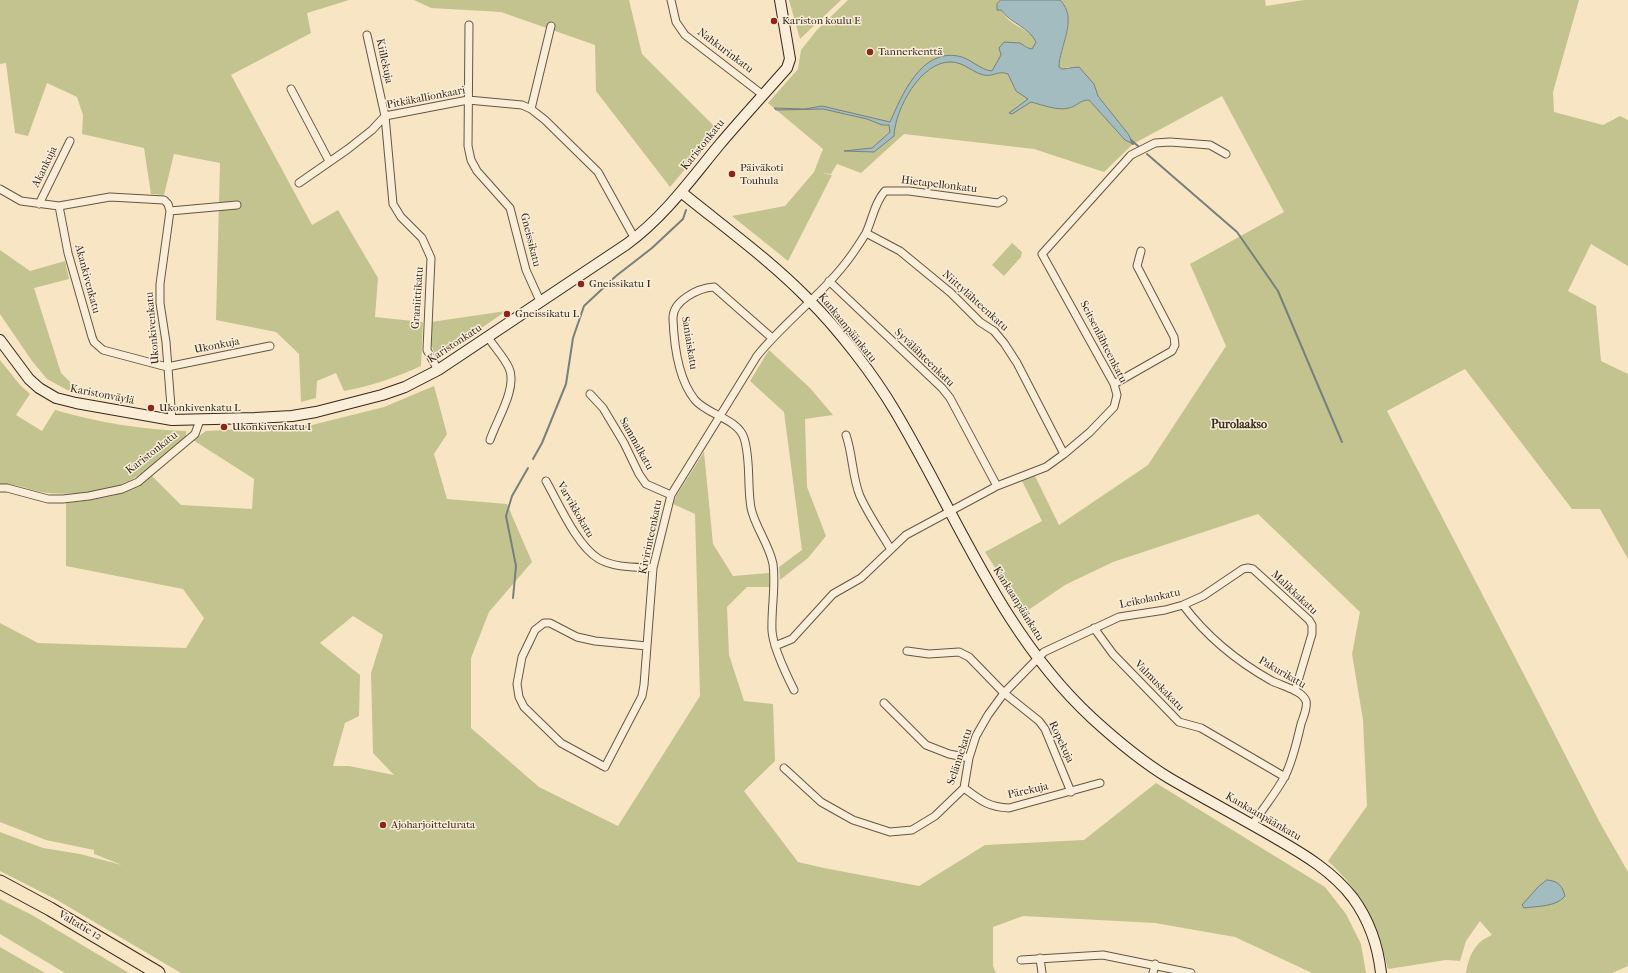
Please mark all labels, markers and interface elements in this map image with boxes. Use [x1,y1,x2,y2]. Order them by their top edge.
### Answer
place label: Kariston koulu E [782,14,861,28]
marker: Kariston koulu E [769,16,779,26]
street label: Nahkurinkatu [694,26,756,76]
street label: Kiillekuja [373,37,395,85]
place label: Tannerkenttä [878,45,942,59]
marker: Tannerkenttä [865,47,875,57]
street label: Pitkäkallionkaari [385,84,467,112]
street label: Karistonkatu [678,117,728,173]
street label: Akankuja [29,144,61,190]
place label: Päiväkoti Touhula [740,161,783,187]
marker: Päiväkoti Touhula [727,169,737,179]
street label: Hietapellonkatu [900,174,978,196]
street label: Gneissikatu [517,212,543,268]
street label: Akankivenkatu [71,243,103,315]
street label: Graniittikatu [409,266,427,330]
street label: Niittylähteenkatu [939,268,1011,334]
place label: Gneissikatu I [589,277,651,291]
marker: Gneissikatu I [576,279,586,289]
street label: Ukonkivenkatu [143,291,163,365]
street label: Kankaanpäänkatu [815,291,879,365]
street label: Seitsenlähteenkatu [1077,299,1129,385]
place label: Gneissikatu L [515,307,579,321]
marker: Gneissikatu L [502,309,512,319]
street label: Saniaiskatu [678,315,700,371]
street label: Karistonkatu [425,322,485,366]
street label: Syvälähteenkatu [891,326,957,390]
street label: Ukonkuja [193,335,241,357]
street label: Karistonväylä [69,382,135,408]
place label: Ukonkivenkatu L [159,401,241,415]
marker: Ukonkivenkatu L [146,403,156,413]
street label: Sammalkatu [616,415,656,473]
district label: Purolaakso [1211,418,1267,432]
place label: Ukonkivenkatu I [232,420,311,434]
marker: Ukonkivenkatu I [219,422,229,432]
street label: Karistonkatu [124,429,180,477]
street label: Varvikkokatu [554,480,596,540]
street label: Kivirinteenkatu [637,498,665,576]
street label: Kankaanpäänkatu [990,564,1046,644]
street label: Malikkakatu [1268,568,1320,618]
street label: Leikolankatu [1118,586,1182,612]
street label: Pakurikatu [1256,654,1308,692]
street label: Valmuskakatu [1131,658,1187,714]
street label: Ropekuja [1046,719,1076,765]
street label: Selännekatu [945,727,975,787]
street label: Pärekuja [1006,780,1050,802]
street label: Kankaanpäänkatu [1223,790,1303,844]
place label: Ajoharjoittelurata [391,818,475,832]
marker: Ajoharjoittelurata [378,820,388,830]
street label: Valtatie 12 [56,908,104,944]

